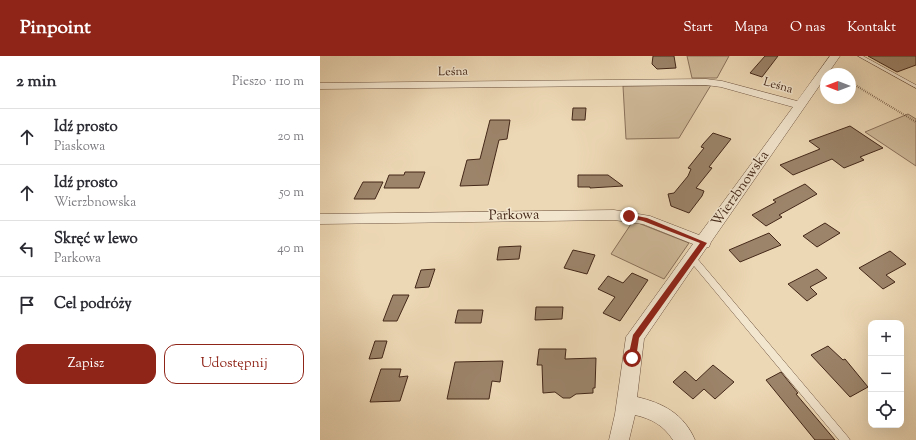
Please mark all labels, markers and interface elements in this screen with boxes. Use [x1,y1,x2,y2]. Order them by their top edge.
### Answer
text: Pinpoint [20,15,91,42]
text: Start [683,18,713,38]
text: Mapa [735,18,768,38]
text: O nas [790,18,825,38]
text: Kontakt [847,18,896,38]
street label: Leśna [438,63,469,81]
north arrow [820,68,856,104]
text: 2 min [16,70,57,94]
text: Pieszo · 110 m [232,73,304,91]
street label: Leśna [761,73,795,99]
text: Idź prosto [54,117,118,138]
icon: ahead [16,126,38,148]
text: 20 m [278,128,304,146]
text: Piaskowa [54,138,105,156]
street label: Wierzbnowska [707,147,775,231]
text: Idź prosto [54,173,118,194]
icon: ahead [16,182,38,204]
text: 50 m [279,184,304,202]
text: Wierzbnowska [54,194,136,212]
street label: Parkowa [488,206,540,226]
route end [620,207,638,225]
text: Skręć w lewo [54,229,138,250]
icon: left [16,238,38,260]
text: 40 m [277,240,304,258]
text: Parkowa [54,250,101,268]
icon: arrive [16,294,38,316]
text: Cel podróży [54,294,132,315]
map controls [868,320,904,428]
button: + [868,320,904,356]
button: Zapisz [16,344,156,384]
button: Udostępnij [164,344,304,384]
route start [623,349,641,367]
button: − [868,356,904,392]
button: locate [868,392,904,428]

